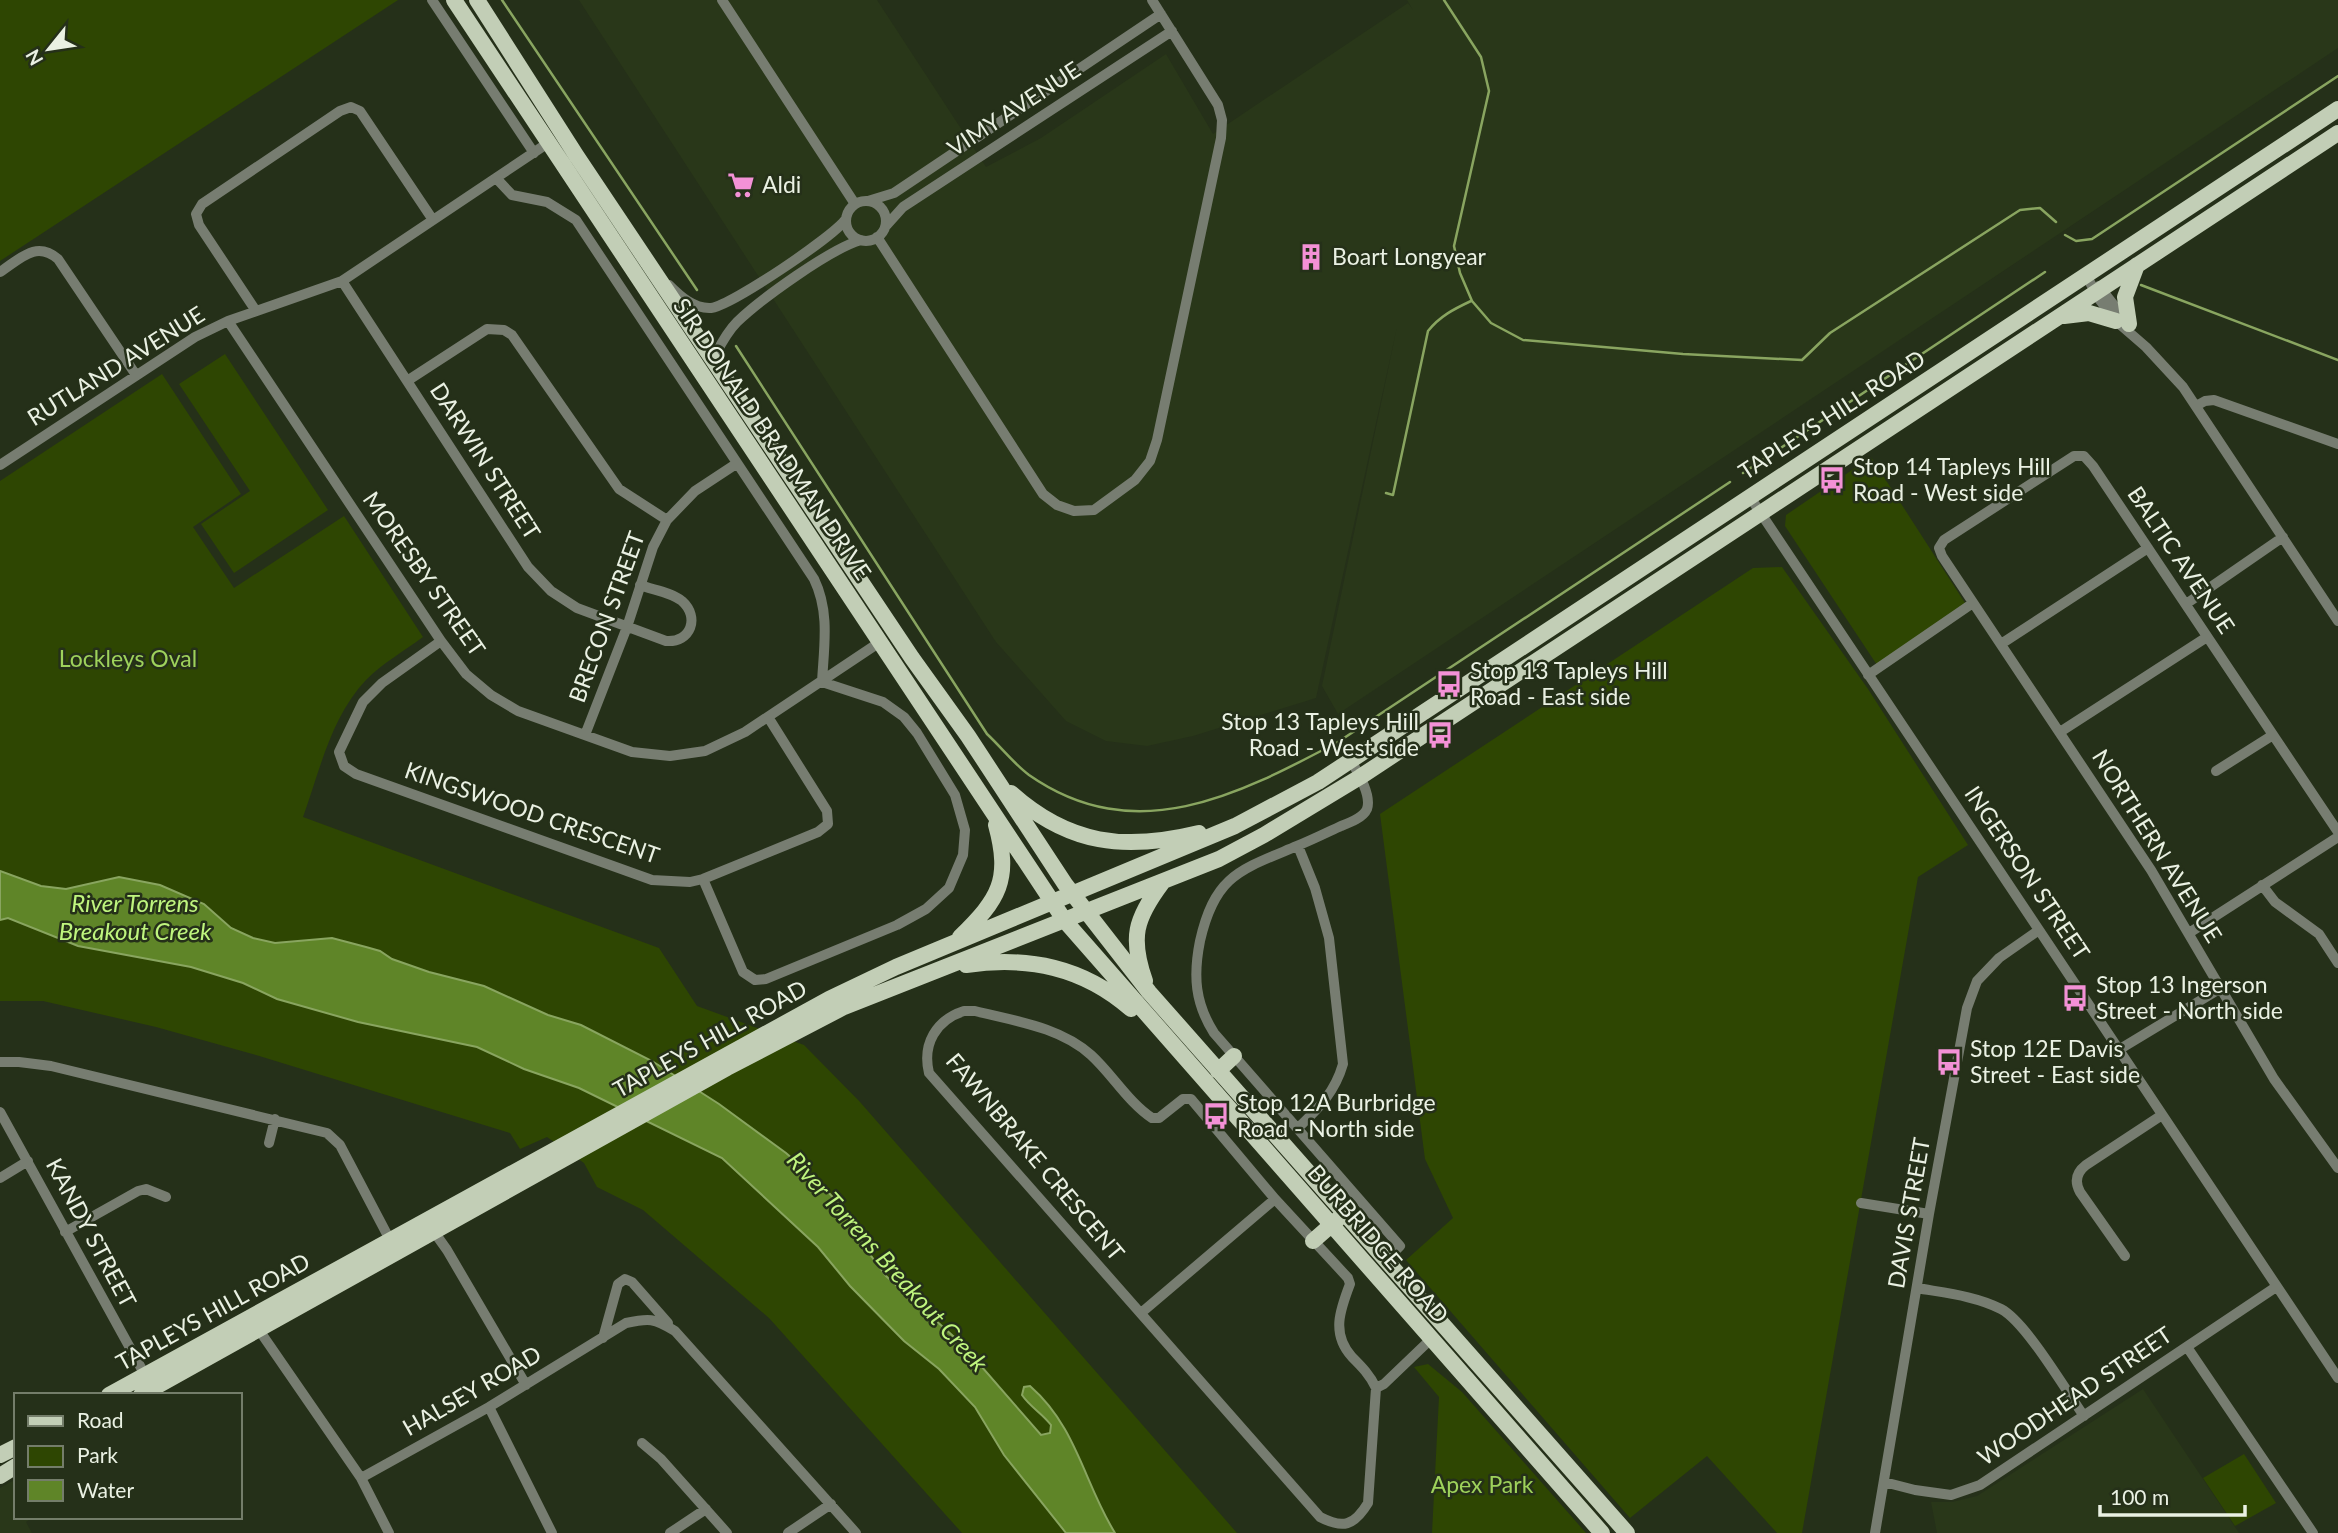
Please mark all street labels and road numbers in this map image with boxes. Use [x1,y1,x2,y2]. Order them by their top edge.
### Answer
street label: VIMY AVENUE [942,55,1085,162]
street label: SIR DONALD BRADMAN DRIVE [668,292,878,584]
street label: RUTLAND AVENUE [22,299,209,431]
street label: TAPLEYS HILL ROAD [1733,343,1930,485]
street label: DARWIN STREET [425,377,547,544]
street label: BALTIC AVENUE [2122,481,2241,638]
street label: MORESBY STREET [358,486,492,661]
street label: BRECON STREET [562,527,650,706]
street label: NORTHERN AVENUE [2087,744,2229,947]
street label: KINGSWOOD CRESCENT [401,755,664,869]
street label: INGERSON STREET [1959,780,2097,965]
street label: TAPLEYS HILL ROAD [608,973,811,1103]
street label: FAWNBRAKE CRESCENT [941,1047,1131,1266]
street label: DAVIS STREET [1881,1135,1935,1290]
street label: KANDY STREET [41,1153,143,1312]
street label: BURBRIDGE ROAD [1302,1158,1455,1328]
street label: TAPLEYS HILL ROAD [111,1246,314,1376]
street label: WOODHEAD STREET [1972,1319,2177,1471]
street label: HALSEY ROAD [397,1339,546,1441]

